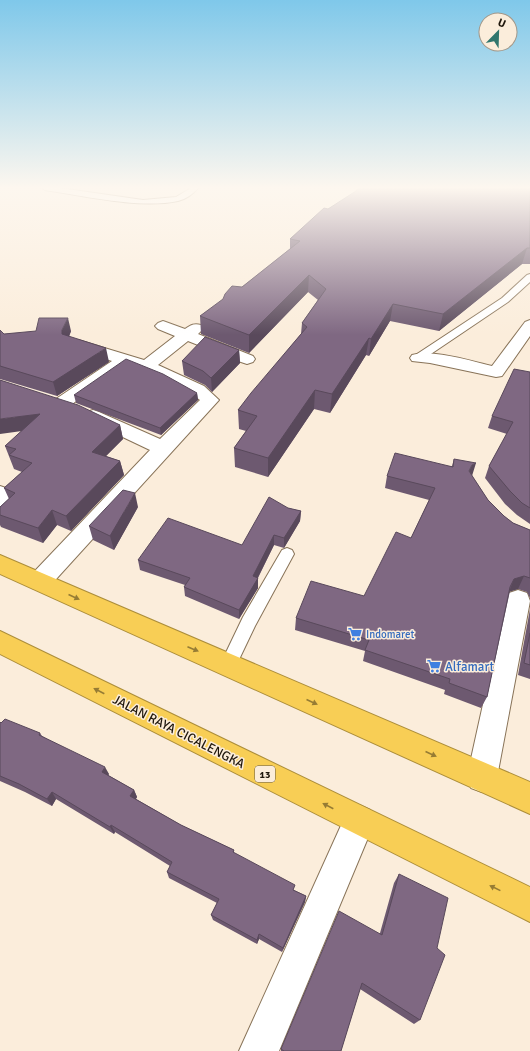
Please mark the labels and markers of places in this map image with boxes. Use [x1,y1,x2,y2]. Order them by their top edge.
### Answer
supermarket icon: Indomaret [347,626,363,642]
place label: Indomaret [366,628,414,641]
supermarket icon: Alfamart [426,658,442,674]
place label: Alfamart [445,659,495,675]

